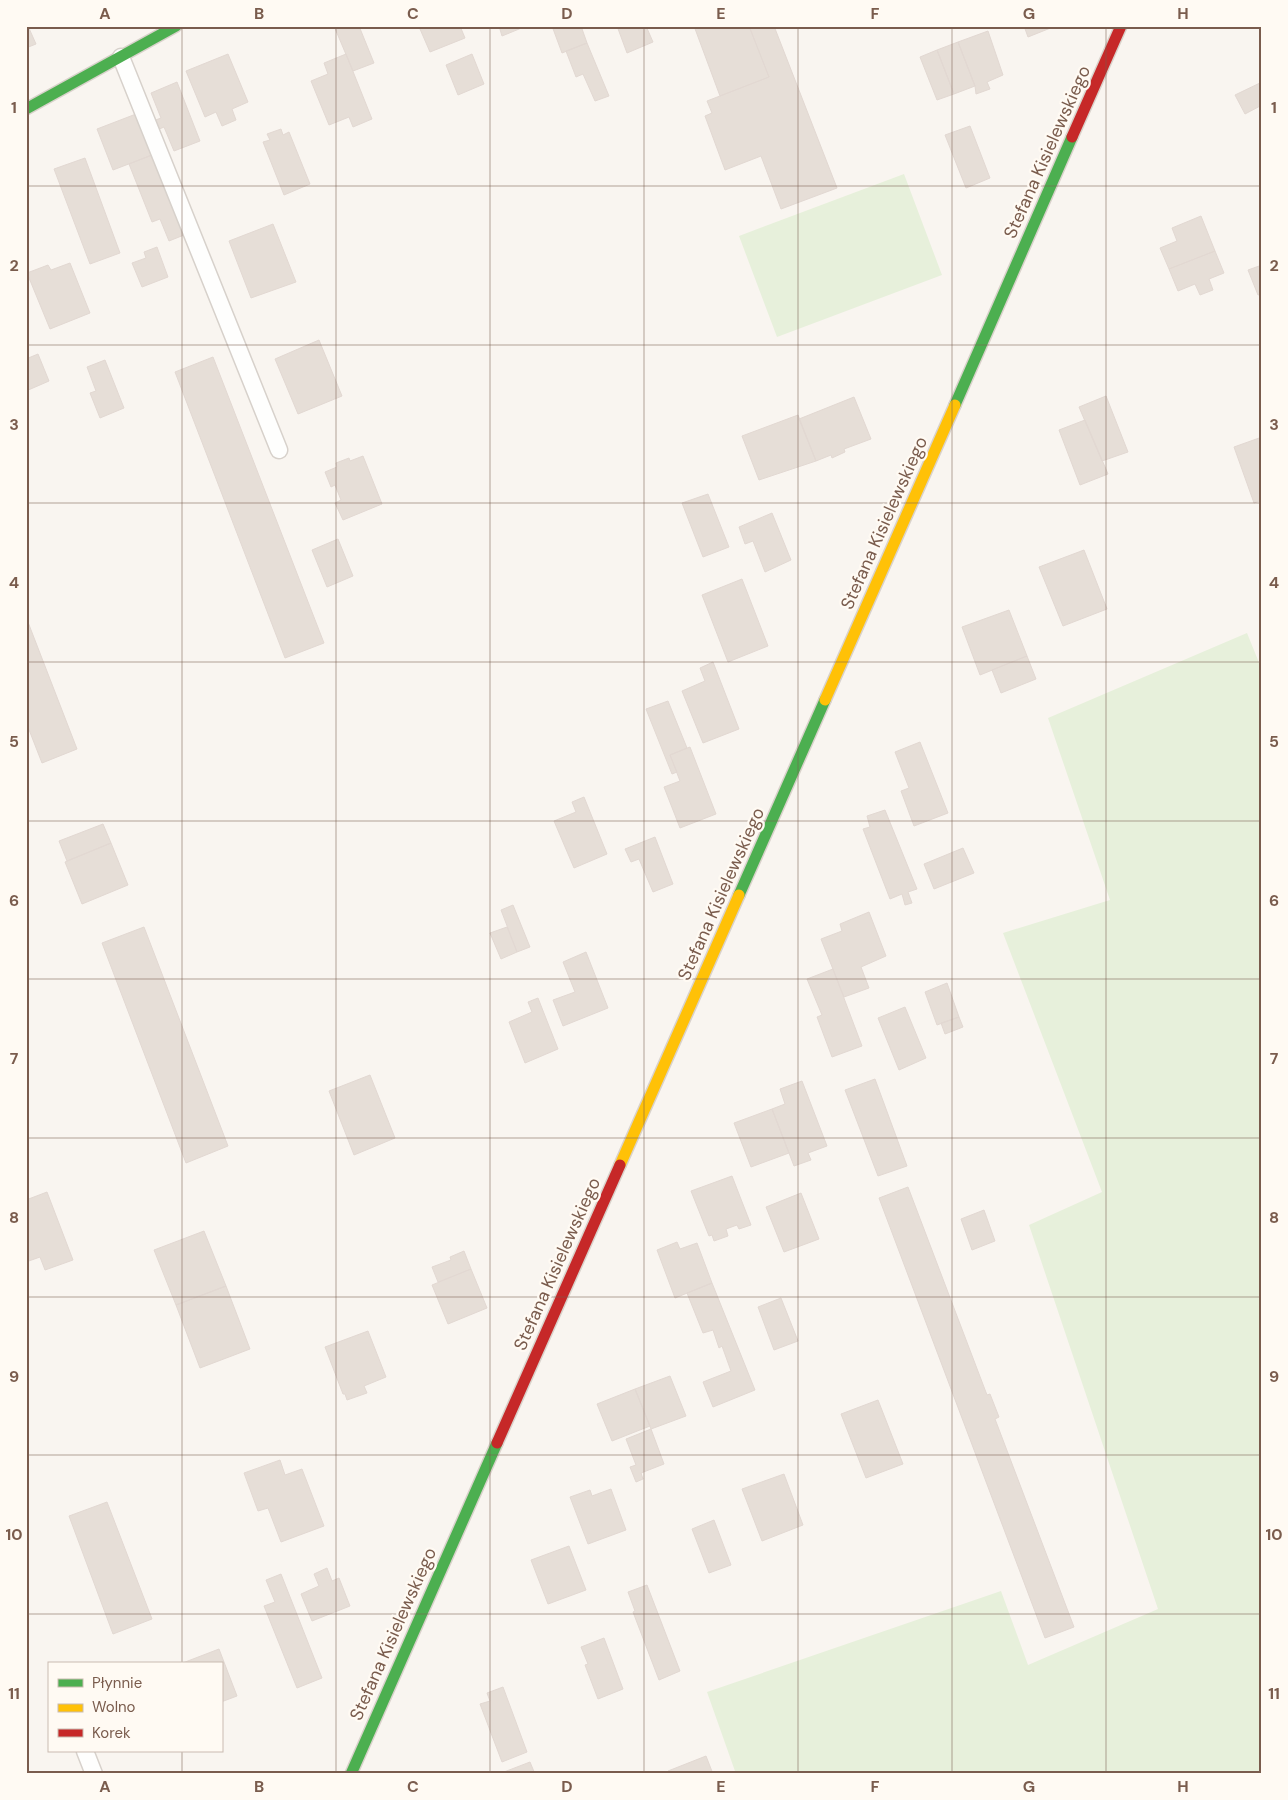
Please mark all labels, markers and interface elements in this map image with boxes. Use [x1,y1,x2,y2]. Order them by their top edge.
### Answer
text: A [99,3,111,24]
text: B [254,3,264,24]
text: C [407,3,419,24]
text: D [561,3,573,24]
text: E [716,3,726,24]
text: F [871,3,880,24]
text: G [1023,3,1035,24]
text: H [1177,3,1189,24]
street label: Stefana Kisielewskiego [998,62,1096,242]
text: 1 [11,97,17,118]
text: 1 [1271,97,1277,118]
text: 2 [9,255,19,276]
text: 2 [1269,255,1279,276]
text: 3 [9,414,19,435]
text: 3 [1269,414,1279,435]
street label: Stefana Kisielewskiego [835,433,933,613]
text: 4 [9,572,19,593]
text: 4 [1269,572,1279,593]
text: 5 [9,731,19,752]
text: 5 [1269,731,1279,752]
street label: Stefana Kisielewskiego [672,804,770,984]
text: 6 [9,890,19,911]
text: 6 [1269,890,1279,911]
text: 7 [10,1048,19,1069]
text: 7 [1270,1048,1279,1069]
street label: Stefana Kisielewskiego [508,1174,606,1354]
text: 8 [9,1207,19,1228]
text: 8 [1269,1207,1279,1228]
text: 9 [9,1366,19,1387]
text: 9 [1269,1366,1279,1387]
text: 10 [5,1524,23,1545]
text: 10 [1265,1524,1283,1545]
street label: Stefana Kisielewskiego [344,1544,442,1724]
legend [48,1662,222,1752]
text: Płynnie [92,1673,142,1693]
text: 11 [8,1683,20,1704]
text: 11 [1268,1683,1280,1704]
text: Wolno [92,1697,136,1717]
text: Korek [92,1723,131,1743]
text: A [99,1776,111,1797]
text: B [254,1776,264,1797]
text: C [407,1776,419,1797]
text: D [561,1776,573,1797]
text: E [716,1776,726,1797]
text: F [871,1776,880,1797]
text: G [1023,1776,1035,1797]
text: H [1177,1776,1189,1797]

